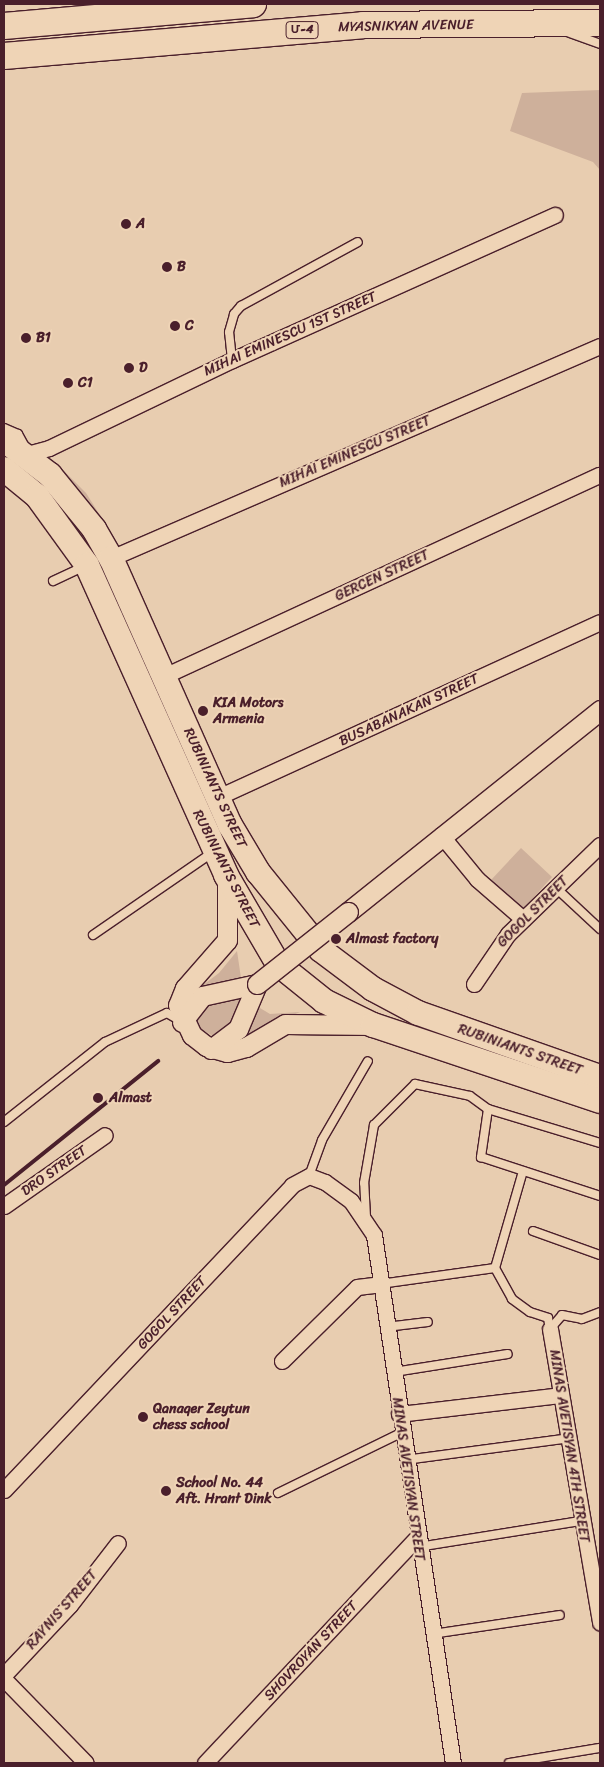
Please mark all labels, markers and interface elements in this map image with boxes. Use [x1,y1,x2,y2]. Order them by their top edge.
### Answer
street label: MYASNIKYAN AVENUE [338,16,474,36]
road number: Մ-4 [284,20,320,40]
place label: A [136,216,145,232]
marker: A [120,218,132,230]
place label: B [177,259,186,275]
marker: B [161,261,173,273]
street label: MIHAI EMINESCU 1ST STREET [201,288,379,380]
place label: C [185,318,194,334]
marker: C [169,320,181,332]
place label: B1 [36,330,51,346]
marker: B1 [20,332,32,344]
place label: D [139,360,147,376]
marker: D [123,362,135,374]
place label: C1 [78,375,93,391]
marker: C1 [62,377,74,389]
street label: MIHAI EMINESCU STREET [277,413,433,491]
street label: GERCEN STREET [332,547,432,605]
street label: BUSABANAKAN STREET [337,670,481,750]
place label: KIA Motors Armenia [213,695,283,728]
marker: KIA Motors Armenia [197,705,209,717]
street label: RUBINIANTS STREET [180,725,250,851]
street label: RUBINIANTS STREET [189,807,263,931]
street label: GOGOL STREET [494,873,572,951]
place label: Almast factory [346,931,438,947]
marker: Almast factory [330,933,342,945]
street label: RUBINIANTS STREET [456,1021,584,1079]
place label: Almast [109,1090,152,1106]
marker: Almast [91,1091,105,1105]
street label: DRO STREET [17,1142,91,1200]
street label: GOGOL STREET [134,1273,210,1353]
street label: MINAS AVETISYAN 4TH STREET [545,1347,593,1545]
street label: MINAS AVETISYAN STREET [388,1395,428,1563]
place label: Qanaqer Zeytun chess school [153,1401,250,1434]
marker: Qanaqer Zeytun chess school [137,1411,149,1423]
place label: School No. 44 Aft. Hrant Dink [176,1475,272,1508]
marker: School No. 44 Aft. Hrant Dink [160,1485,172,1497]
street label: RAYNIS STREET [23,1567,101,1653]
street label: SHOVROYAN STREET [261,1598,361,1704]

